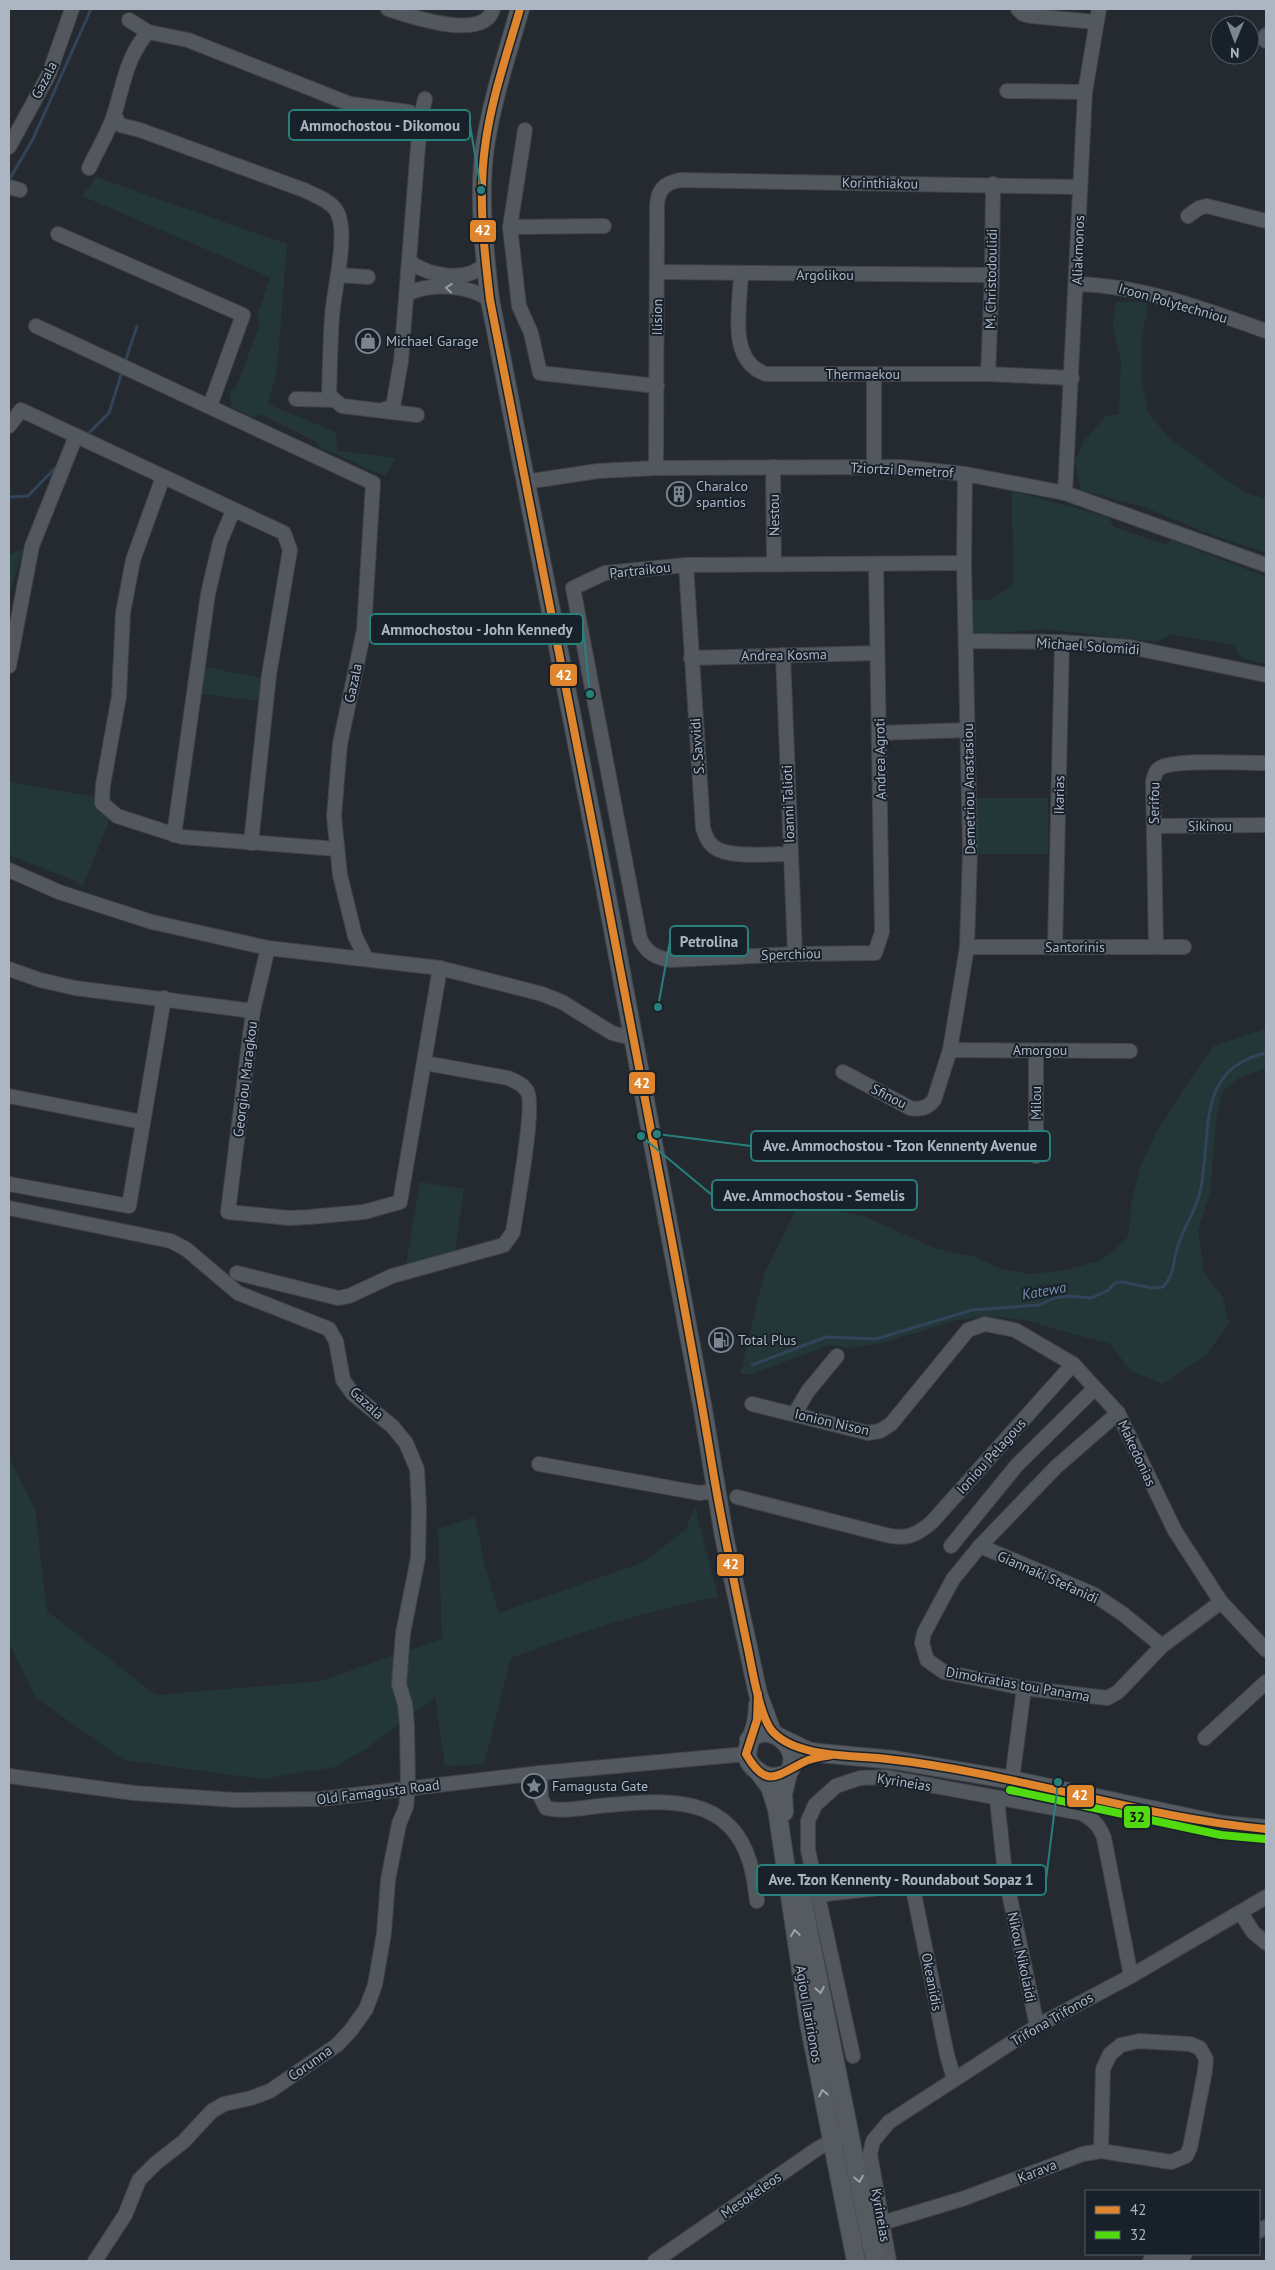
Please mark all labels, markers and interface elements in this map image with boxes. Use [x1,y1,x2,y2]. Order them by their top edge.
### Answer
north arrow [1210,15,1260,65]
text: N [1230,44,1240,62]
street label: Gazala [27,58,61,102]
callout: Ammochostou - Dikomou [289,110,470,140]
text: Ammochostou - Dikomou [300,116,460,135]
street label: Korinthiakou [842,173,918,193]
street label: Aliakmonos [1068,215,1088,285]
line badge: 42 [469,219,497,243]
text: 42 [475,221,491,239]
street label: M. Christodoulidi [981,229,1001,329]
street label: Argolikou [796,266,854,284]
street label: Iroon Polytechniou [1116,279,1230,327]
one-way arrow [445,283,453,294]
street label: Ilision [648,298,666,336]
shop icon: Michael Garage [355,328,381,354]
place label: Michael Garage [386,332,479,350]
street label: Thermaekou [826,365,900,383]
street label: Tziortzi Demetrof [850,458,955,482]
place label: Charalco spantios [696,477,748,511]
building icon: Charalco spantios [666,481,692,507]
street label: Nestou [765,494,783,536]
street label: Partraikou [609,558,671,582]
callout: Ammochostou - John Kennedy [370,614,583,644]
text: Ammochostou - John Kennedy [381,620,574,639]
street label: Michael Solomidi [1036,633,1140,659]
street label: Andrea Kosma [741,645,827,665]
street label: Gazala [340,662,366,704]
line badge: 42 [549,663,578,687]
text: 42 [556,666,572,684]
street label: S. Savvidi [686,717,708,775]
street label: Andrea Agroti [870,718,890,800]
street label: Demetriou Anastasiou [959,723,979,855]
street label: Ioanni Talioti [778,765,798,843]
street label: Ikarias [1050,775,1068,815]
street label: Serifou [1145,782,1163,824]
street label: Sikinou [1188,817,1232,835]
callout: Petrolina [670,926,748,956]
text: Petrolina [680,932,738,951]
street label: Santorinis [1045,938,1105,956]
street label: Sperchiou [761,944,821,964]
street label: Georgiou Maragkou [229,1020,261,1138]
street label: Amorgou [1013,1041,1067,1059]
line badge: 42 [628,1071,656,1095]
text: 42 [634,1074,650,1092]
street label: Sfinou [868,1079,910,1113]
street label: Milou [1027,1086,1045,1120]
callout: Ave. Ammochostou - Tzon Kennenty Avenue [751,1131,1050,1161]
text: Ave. Ammochostou - Tzon Kennenty Avenue [763,1136,1037,1155]
callout: Ave. Ammochostou - Semelis [712,1180,917,1210]
text: Ave. Ammochostou - Semelis [723,1186,905,1205]
water label: Katewa [1020,1277,1068,1304]
fuel station icon: Total Plus [708,1327,734,1353]
place label: Total Plus [738,1331,796,1349]
street label: Gazala [346,1383,388,1423]
street label: Ionion Nison [793,1405,871,1439]
street label: Ioniou Pelagous [952,1414,1030,1498]
street label: Makedonias [1114,1417,1160,1489]
street label: Giannaki Stefanidi [995,1547,1101,1607]
line badge: 42 [716,1553,745,1577]
text: 42 [723,1555,739,1573]
street label: Dimokratias tou Panama [945,1662,1091,1706]
street label: Kyrineias [876,1769,932,1795]
place icon: Famagusta Gate [521,1773,547,1799]
street label: Old Famagusta Road [316,1776,440,1808]
place label: Famagusta Gate [552,1777,648,1795]
line badge: 42 [1066,1784,1095,1808]
text: 42 [1072,1786,1088,1804]
line badge: 32 [1123,1805,1151,1829]
text: 32 [1129,1808,1145,1826]
callout: Ave. Tzon Kennenty - Roundabout Sopaz 1 [757,1865,1046,1895]
text: Ave. Tzon Kennenty - Roundabout Sopaz 1 [769,1870,1033,1889]
street label: Nikou Nikolaidi [1004,1910,1040,2004]
one-way arrow [790,1928,801,1936]
street label: Okeanidis [918,1951,946,2013]
street label: Agiou Ilaririonos [792,1964,826,2064]
one-way arrow [814,1985,825,1994]
street label: Trifona Trifonos [1008,1988,1097,2050]
street label: Corunna [285,2041,336,2085]
one-way arrow [818,2088,829,2097]
street label: Karava [1015,2155,1059,2187]
street label: Mesokeleos [717,2168,785,2222]
one-way arrow [853,2174,863,2183]
street label: Kyrineias [867,2187,895,2243]
legend [1085,2190,1260,2255]
text: 42 [1130,2200,1146,2219]
text: 32 [1130,2225,1146,2244]

